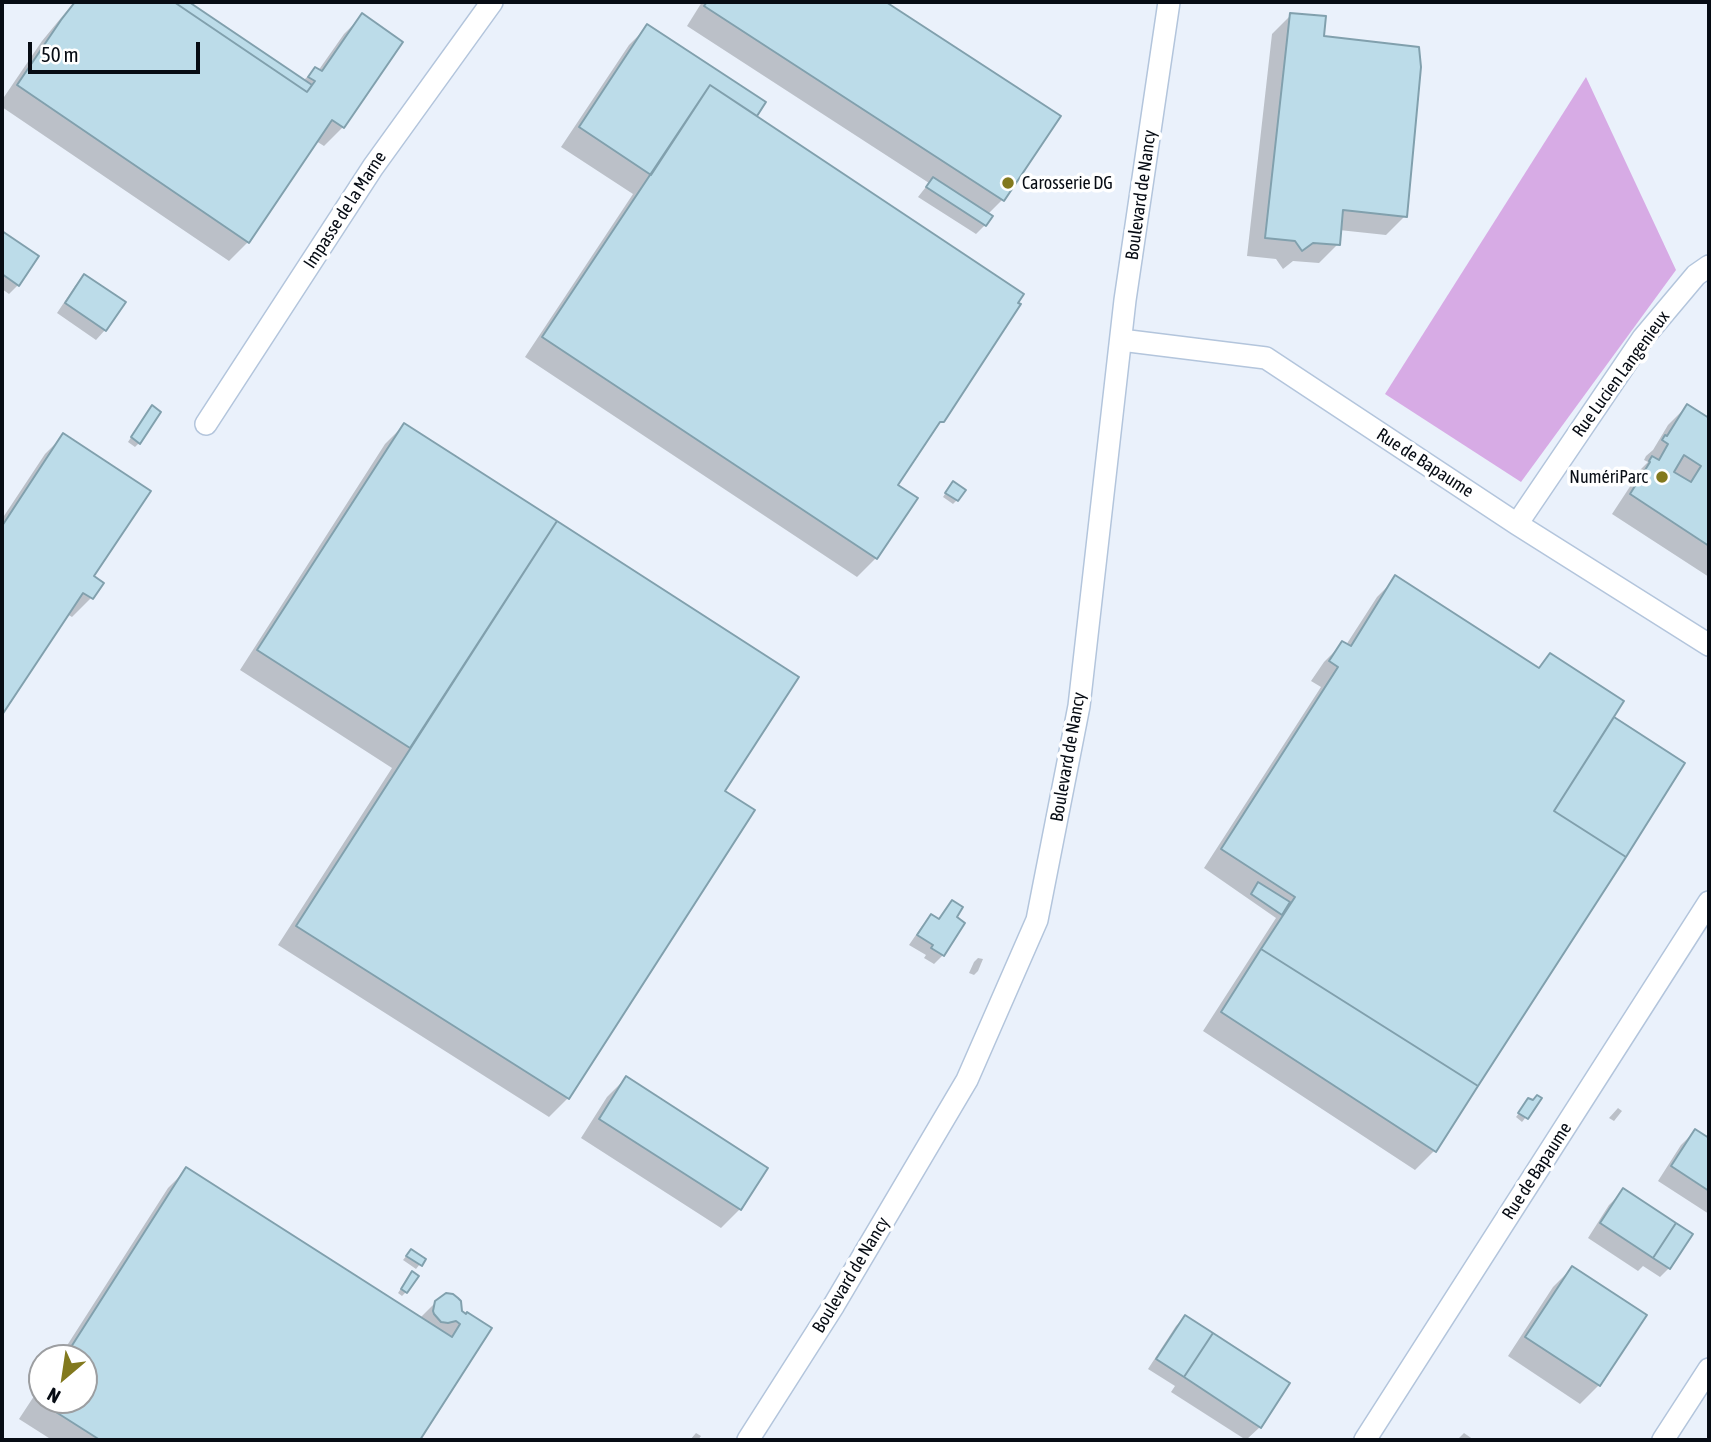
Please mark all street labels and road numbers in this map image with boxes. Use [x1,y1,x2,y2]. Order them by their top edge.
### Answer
street label: Boulevard de Nancy [1121,129,1161,261]
street label: Impasse de la Marne [299,147,391,273]
street label: Rue Lucien Langenieux [1568,307,1674,441]
street label: Rue de Bapaume [1373,424,1477,502]
street label: Boulevard de Nancy [1046,691,1090,823]
street label: Rue de Bapaume [1498,1119,1576,1223]
street label: Boulevard de Nancy [808,1213,894,1337]

